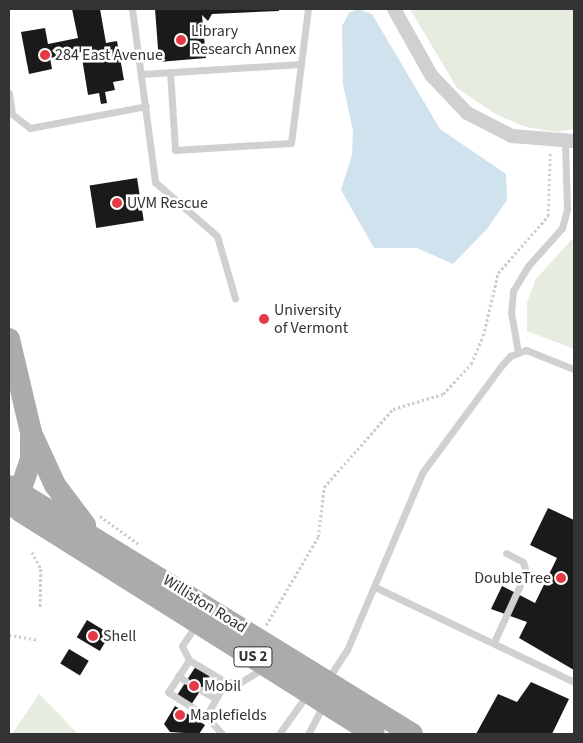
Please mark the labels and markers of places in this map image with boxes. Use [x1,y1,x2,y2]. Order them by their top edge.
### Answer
place label: Library Research Annex [191,21,296,59]
marker: Library Research Annex [175,34,187,46]
place label: 284 East Avenue [55,45,163,65]
marker: 284 East Avenue [39,49,51,61]
place label: UVM Rescue [127,193,208,213]
marker: UVM Rescue [111,197,123,209]
place label: University of Vermont [274,300,348,338]
marker: University of Vermont [258,313,270,325]
place label: DoubleTree [474,568,551,588]
marker: DoubleTree [555,572,567,584]
place label: Shell [103,626,136,646]
marker: Shell [87,630,99,642]
place label: Mobil [204,676,241,696]
marker: Mobil [188,680,200,692]
place label: Maplefields [190,705,267,725]
marker: Maplefields [174,709,186,721]

